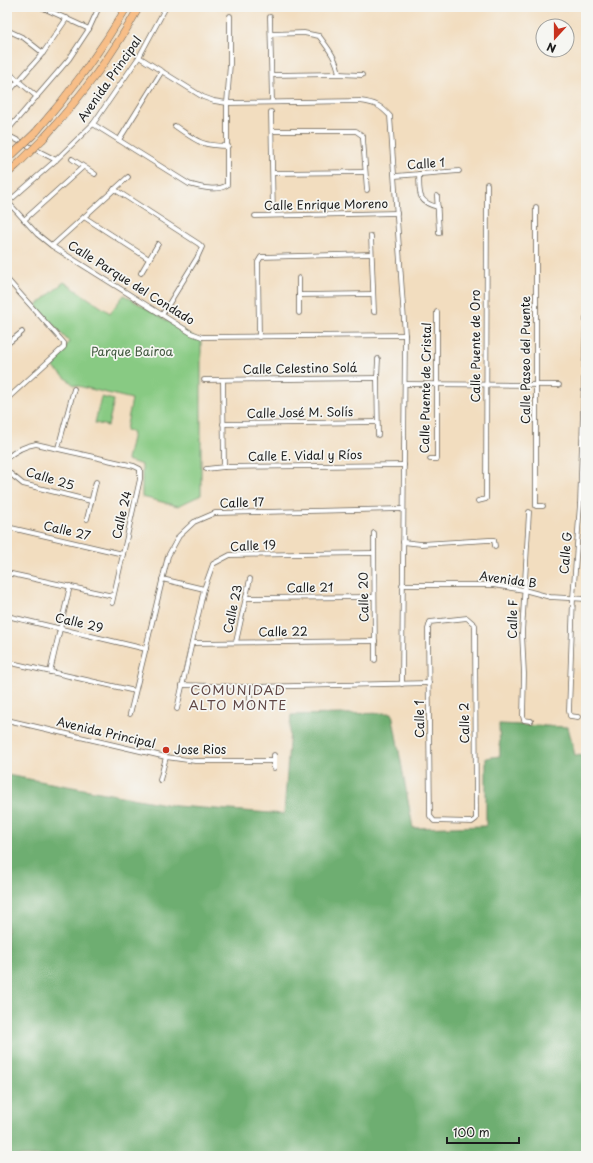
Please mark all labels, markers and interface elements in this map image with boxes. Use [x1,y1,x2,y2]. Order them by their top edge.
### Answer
north arrow [535,18,575,58]
street label: Avenida Principal [73,32,146,125]
text: N [544,38,558,57]
street label: Calle 1 [406,153,446,173]
street label: Calle Enrique Moreno [264,194,389,214]
street label: Calle Parque del Condado [65,236,199,329]
street label: Calle Puente de Oro [466,289,484,402]
street label: Calle Paseo del Puente [516,296,534,424]
street label: Calle Puente de Cristal [415,322,435,454]
park label: Parque Bairoa [91,342,174,360]
street label: Calle Celestino Solá [243,358,358,378]
street label: Calle José M. Solís [247,402,354,422]
street label: Calle E. Vidal y Ríos [248,445,363,465]
street label: Calle 25 [24,462,77,494]
street label: Calle 24 [107,489,135,541]
street label: Calle 17 [219,492,265,512]
street label: Calle 27 [42,516,93,544]
street label: Calle G [554,531,576,575]
street label: Calle 19 [230,535,276,555]
street label: Avenida B [478,566,538,592]
street label: Calle 20 [354,572,372,622]
street label: Calle 21 [286,578,334,596]
street label: Calle 23 [218,583,246,635]
street label: Calle F [503,599,521,639]
street label: Calle 29 [53,608,105,636]
street label: Calle 22 [258,622,308,640]
district label: COMUNIDAD ALTO MONTE [189,680,287,714]
street label: Calle 1 [410,700,428,738]
street label: Calle 2 [455,702,473,744]
street label: Avenida Principal [55,712,157,752]
place label: Jose Rios [174,740,227,758]
marker: Jose Rios [161,745,171,755]
scale bar [447,1119,519,1145]
text: 100 m [453,1123,490,1141]

